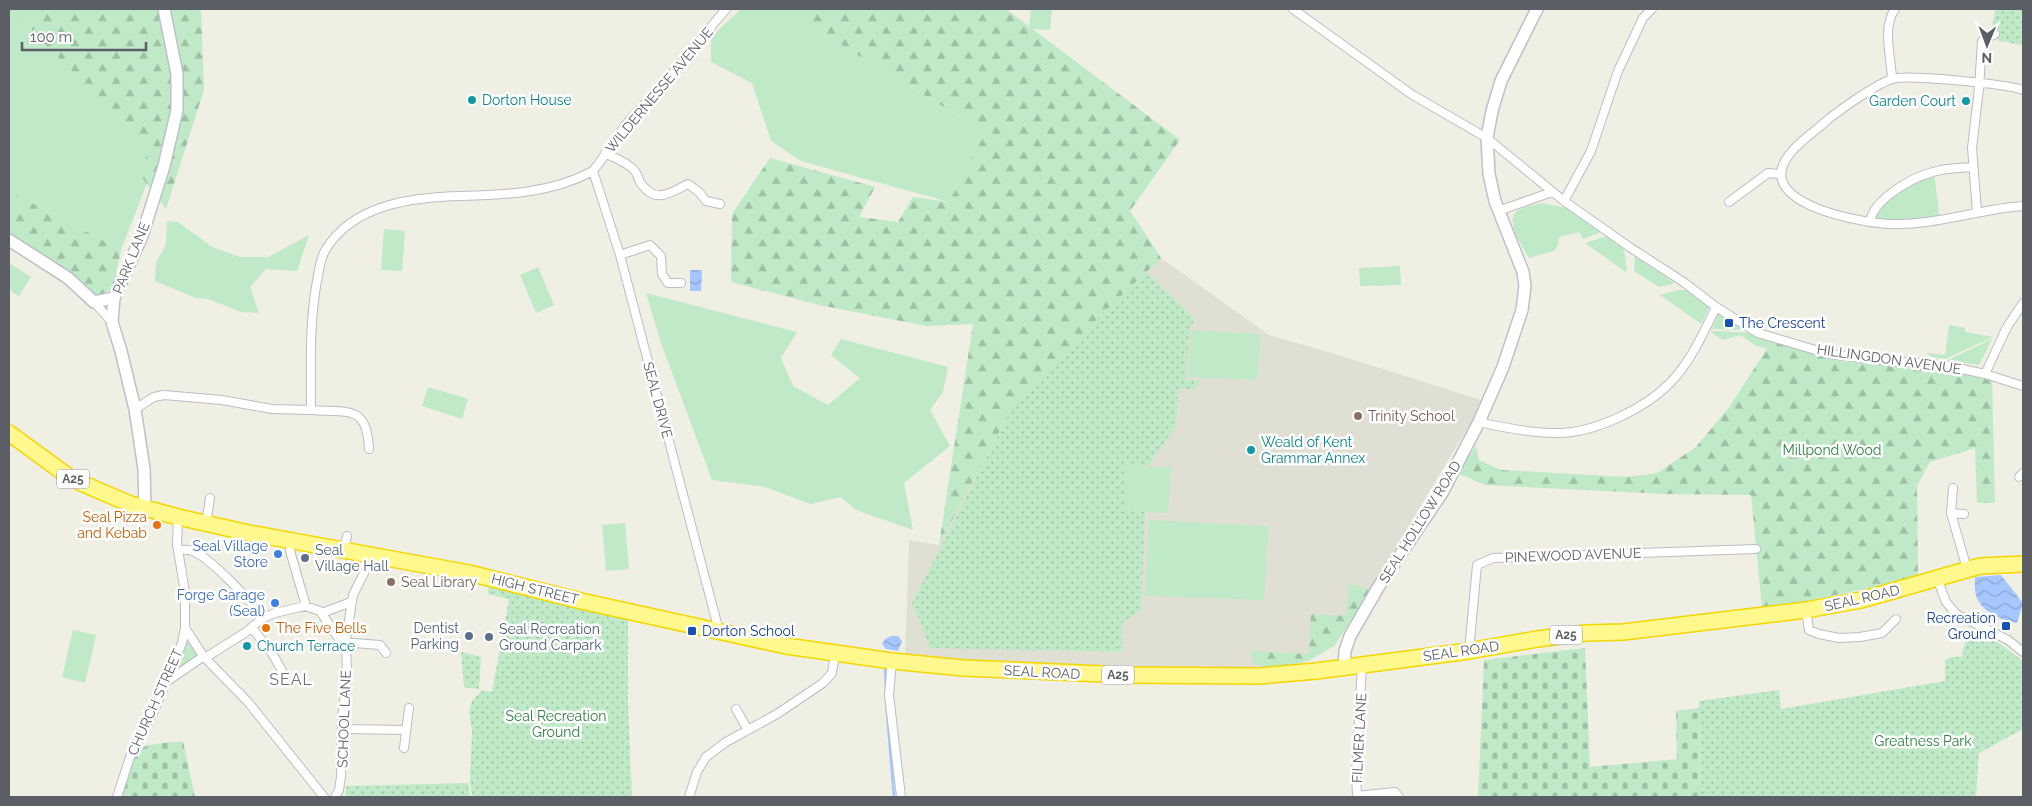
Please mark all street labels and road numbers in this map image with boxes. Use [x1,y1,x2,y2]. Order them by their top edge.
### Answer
street label: WILDERNESSE AVENUE [602,24,716,156]
street label: PARK LANE [109,220,153,296]
street label: HILLINGDON AVENUE [1816,341,1962,377]
street label: SEAL DRIVE [640,360,676,440]
street label: SEAL HOLLOW ROAD [1376,458,1464,586]
road number: A25 [57,469,89,488]
street label: PINEWOOD AVENUE [1504,545,1642,565]
street label: HIGH STREET [490,570,581,608]
street label: SEAL ROAD [1823,582,1901,614]
road number: A25 [1550,626,1582,644]
street label: SEAL ROAD [1422,638,1500,664]
street label: CHURCH STREET [124,646,186,758]
street label: SEAL ROAD [1003,662,1081,682]
road number: A25 [1102,666,1134,684]
street label: SCHOOL LANE [334,670,354,768]
street label: FILMER LANE [1349,692,1369,784]

